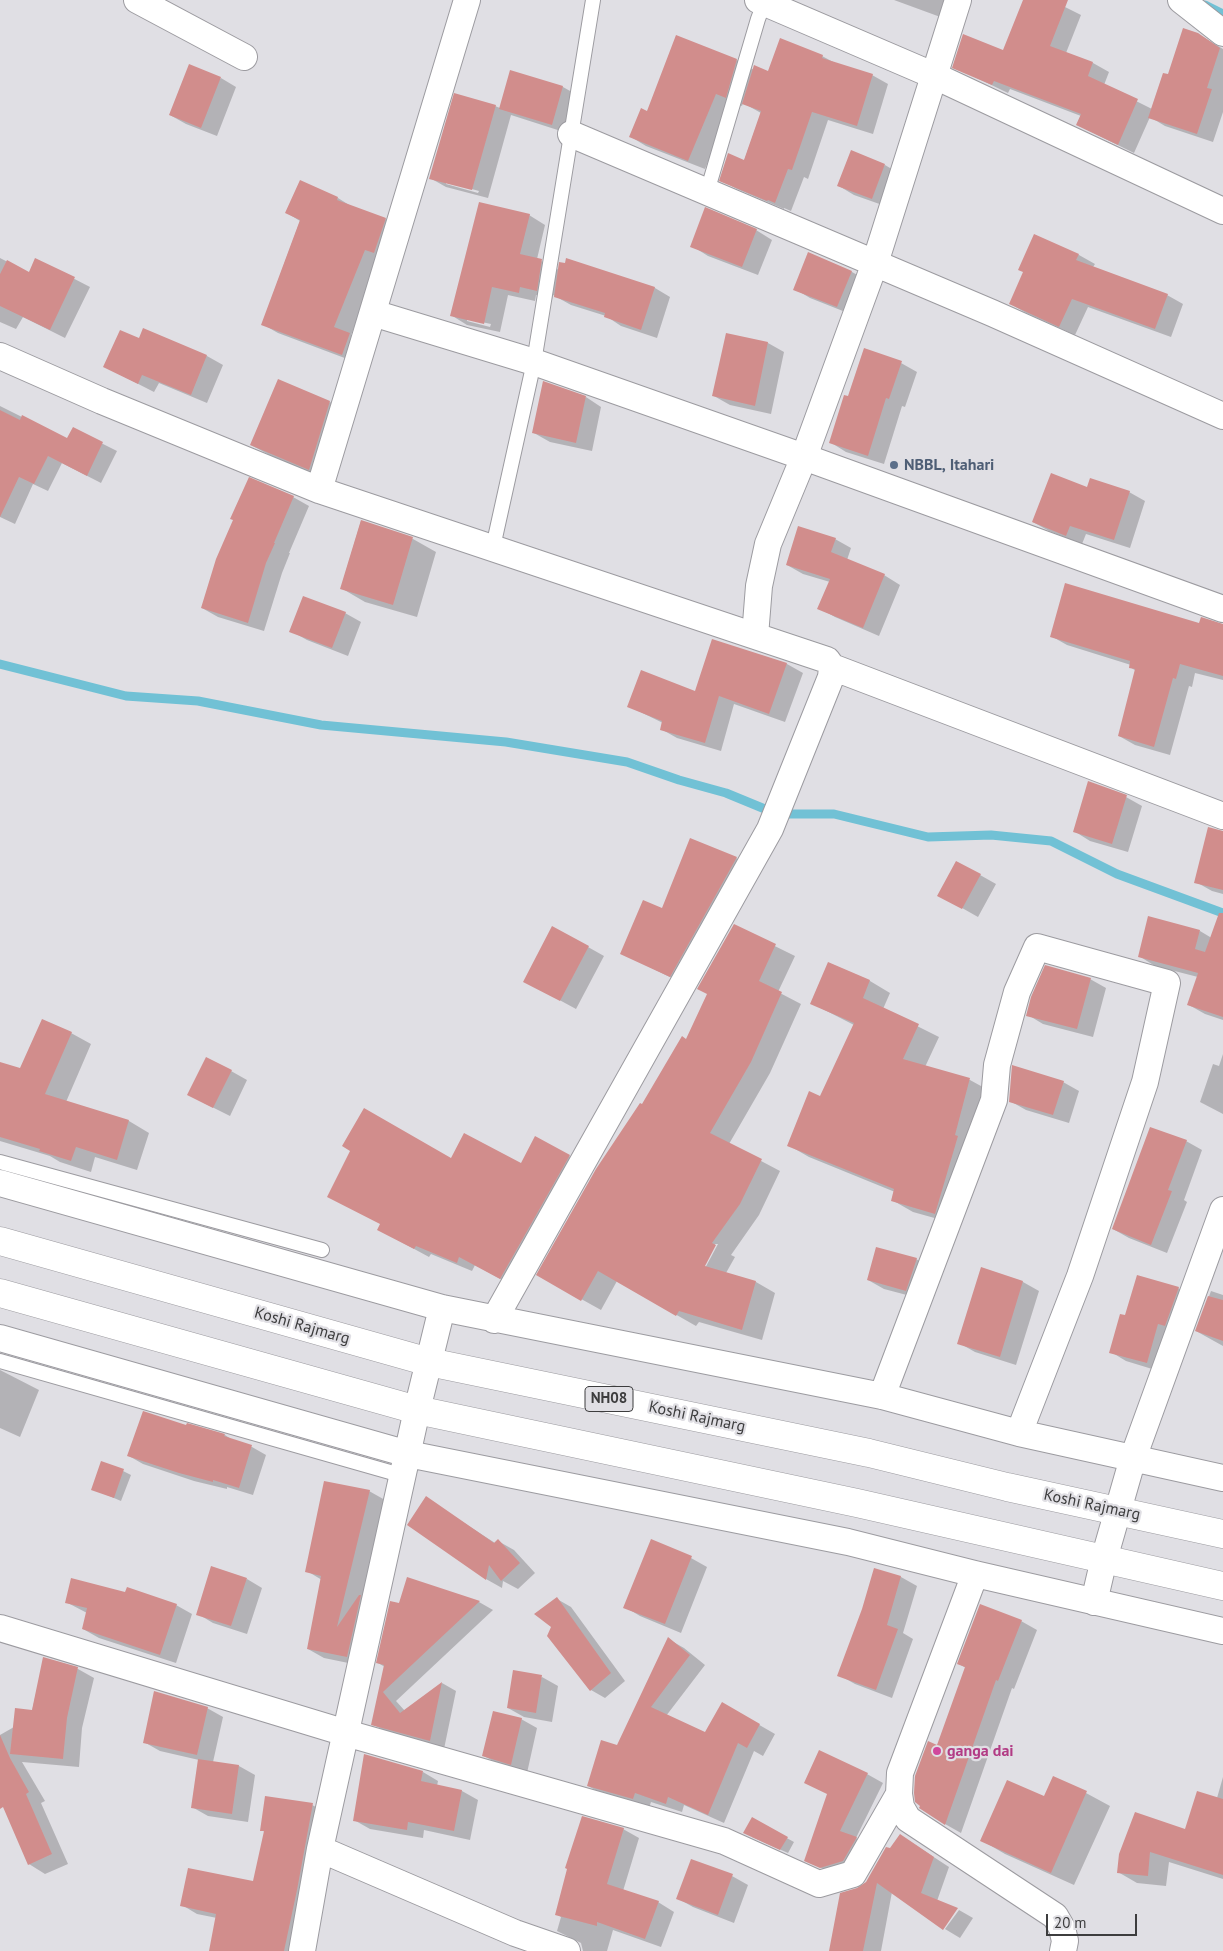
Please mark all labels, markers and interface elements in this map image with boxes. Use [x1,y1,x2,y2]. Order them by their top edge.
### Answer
place label: NBBL, Itahari [904,455,994,475]
marker: NBBL, Itahari [888,459,900,471]
street label: Koshi Rajmarg [252,1303,352,1349]
road number: NH08 [585,1386,633,1412]
street label: Koshi Rajmarg [647,1397,747,1437]
street label: Koshi Rajmarg [1042,1485,1142,1525]
place label: ganga dai [947,1741,1014,1761]
marker: ganga dai [931,1745,943,1757]
scale bar [1048,1904,1139,1936]
text: 20 m [1054,1913,1087,1932]

